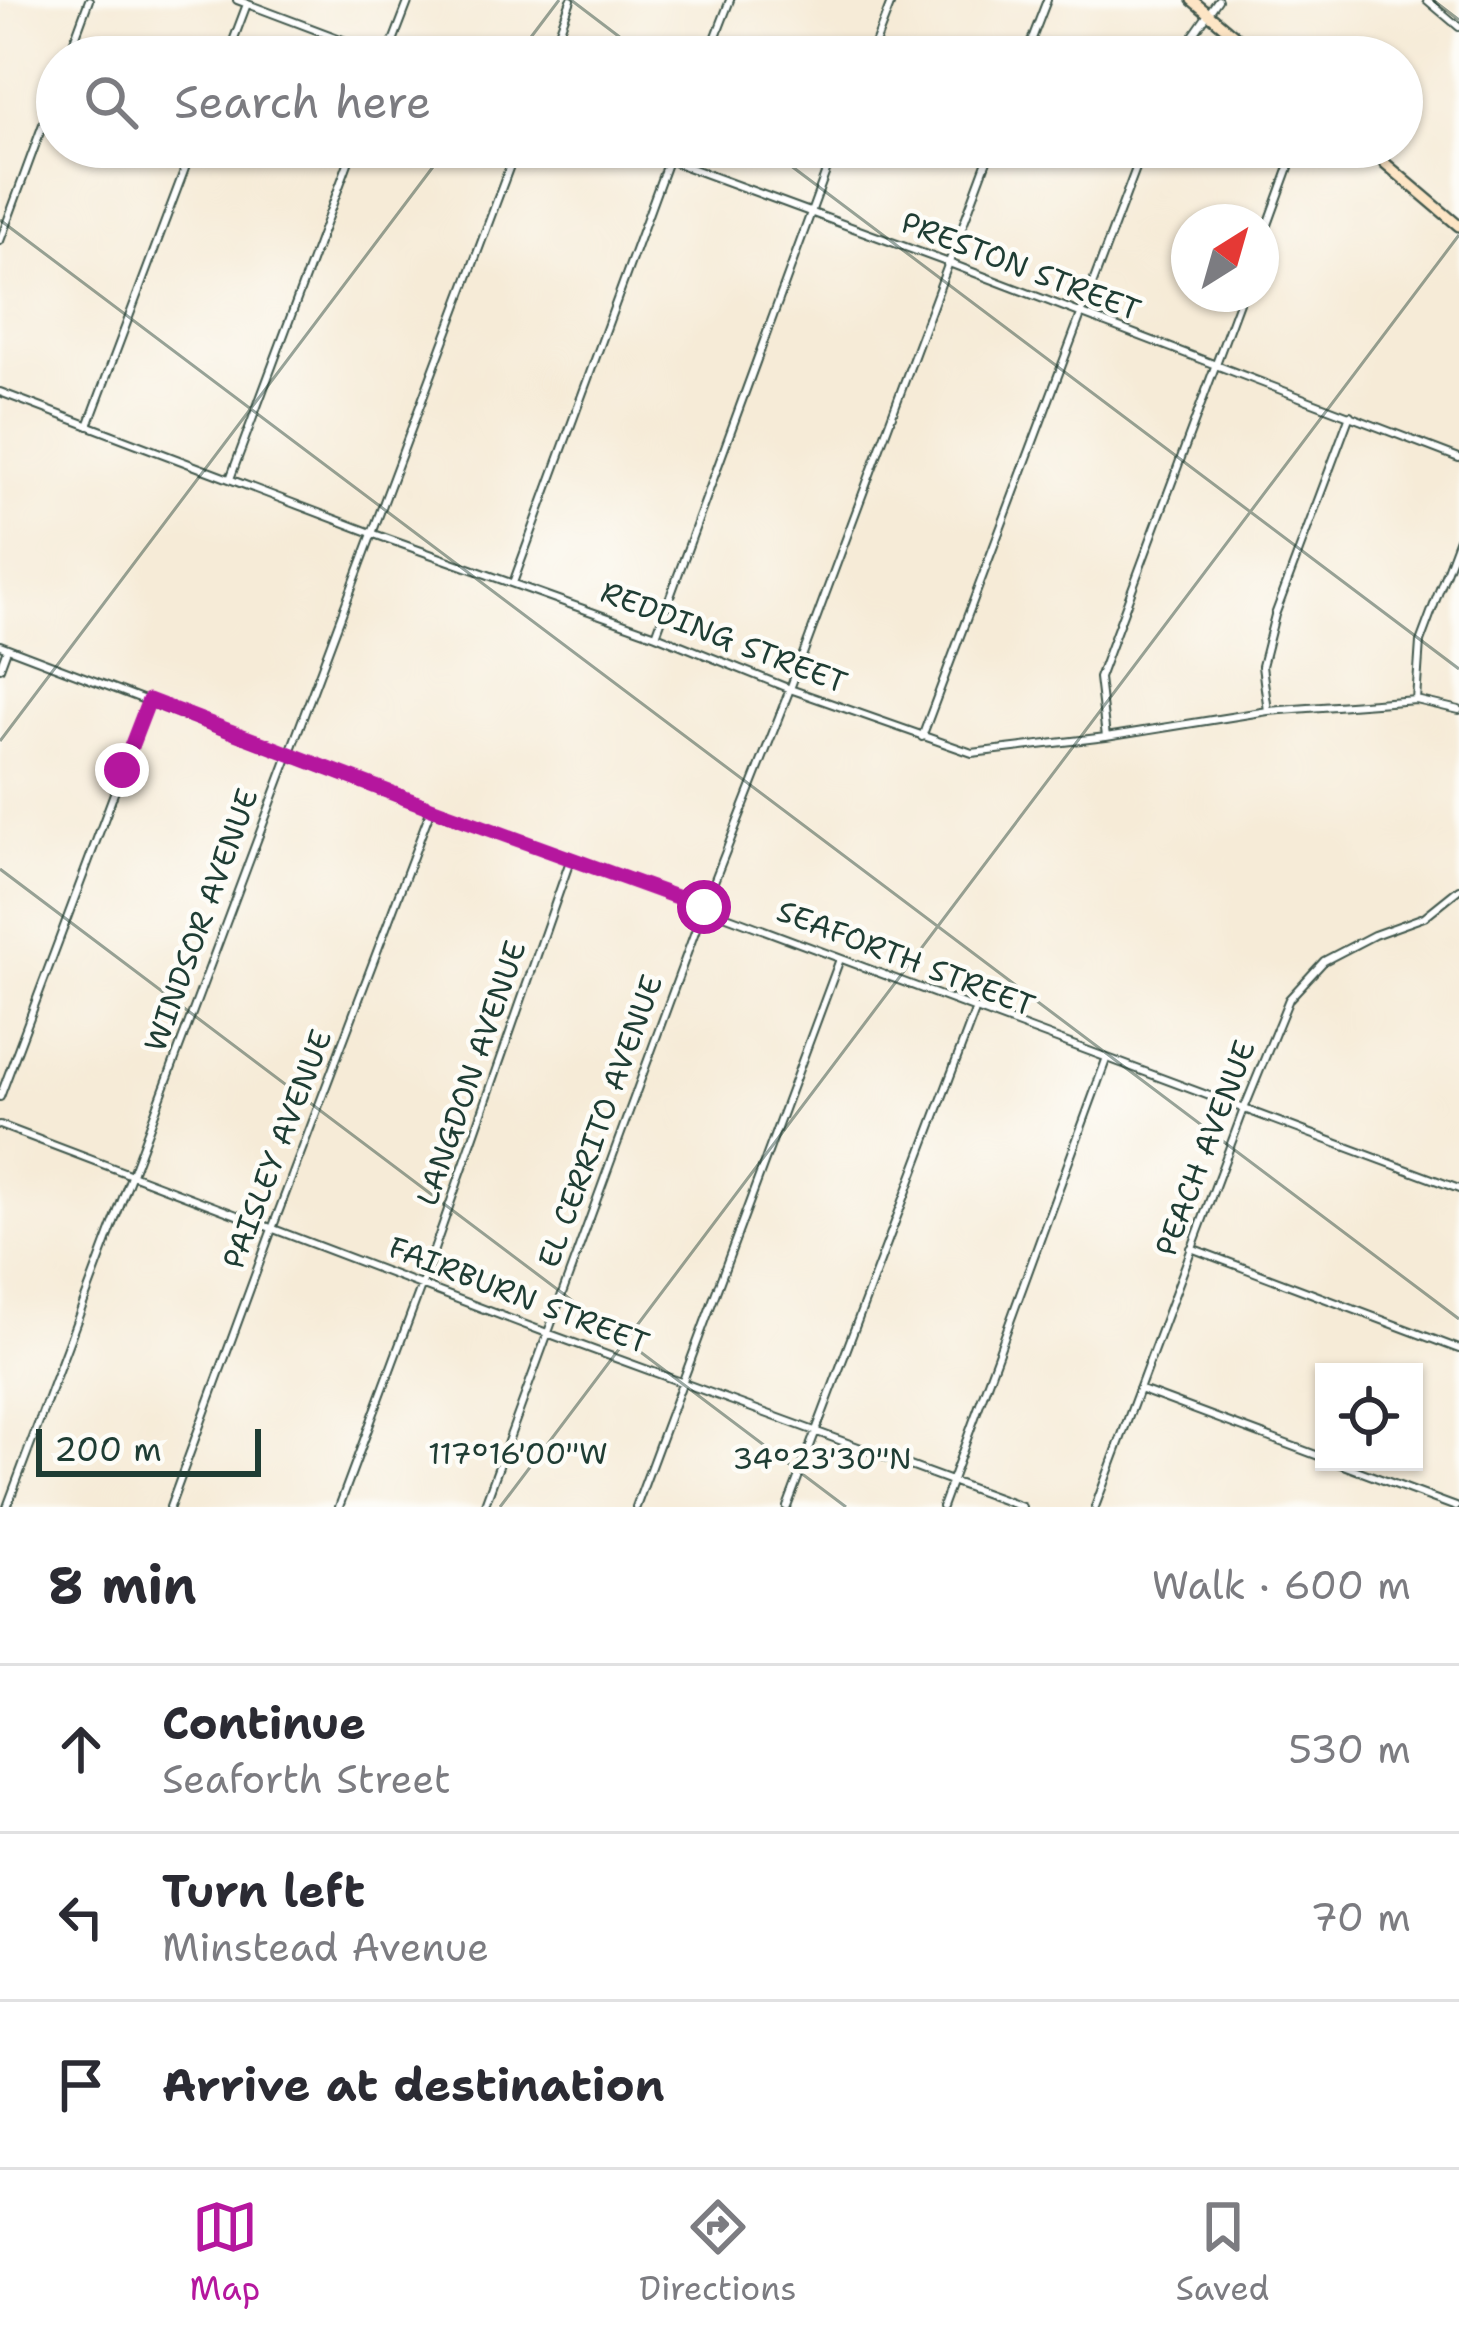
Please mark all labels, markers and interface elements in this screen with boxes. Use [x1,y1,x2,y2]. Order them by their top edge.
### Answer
search box [36,36,1423,168]
icon: search [78,69,144,135]
text: Search here [174,72,431,132]
street label: PRESTON STREET [895,201,1147,331]
north arrow [1171,204,1279,312]
street label: REDDING STREET [595,571,853,703]
route end [95,743,149,797]
street label: WINDSOR AVENUE [134,783,268,1057]
route start [677,880,731,934]
street label: SEAFORTH STREET [771,890,1041,1026]
street label: LANGDON AVENUE [406,935,536,1211]
street label: EL CERRITO AVENUE [528,969,672,1273]
street label: PAISLEY AVENUE [213,1024,341,1274]
street label: PEACH AVENUE [1145,1034,1265,1262]
street label: FAIRBURN STREET [383,1226,655,1364]
map controls [1315,1363,1423,1471]
button: locate [1315,1363,1423,1471]
scale bar [36,1423,261,1476]
text: 200 m [54,1427,162,1472]
text: 117°16'00"W [428,1433,608,1474]
text: 34°23'30"N [732,1438,912,1479]
text: 8 min [48,1551,197,1619]
text: Walk · 600 m [1152,1559,1411,1611]
text: Continue [162,1693,366,1753]
icon: ahead [48,1716,114,1782]
text: 530 m [1288,1723,1411,1775]
text: Seaforth Street [162,1753,451,1805]
text: Turn left [162,1861,365,1921]
icon: left [48,1884,114,1950]
text: 70 m [1310,1891,1411,1943]
text: Minstead Avenue [162,1921,489,1973]
icon: arrive [48,2052,114,2118]
text: Arrive at destination [162,2055,665,2115]
tab: Map [190,2194,260,2311]
tab: Directions [639,2194,797,2311]
tab: Saved [1176,2194,1269,2311]

